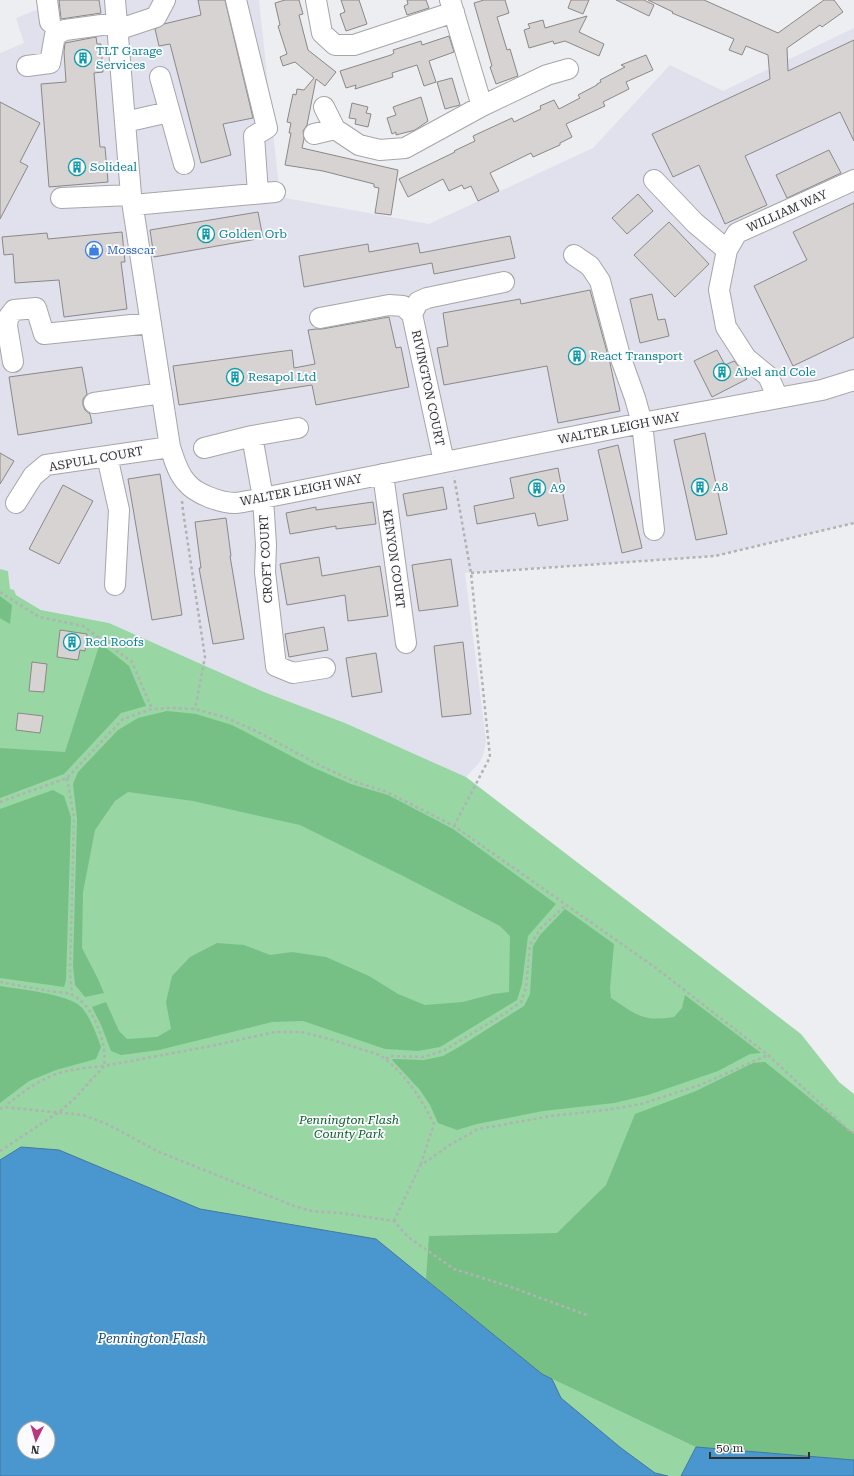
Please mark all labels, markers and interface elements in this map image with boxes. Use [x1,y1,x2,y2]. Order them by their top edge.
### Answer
place label: TLT Garage Services [96,44,163,72]
building icon: TLT Garage Services [73,48,93,68]
building icon: Solideal [67,157,87,177]
place label: Solideal [90,160,137,174]
street label: WILLIAM WAY [745,187,830,235]
building icon: Golden Orb [196,224,216,244]
place label: Golden Orb [219,227,287,241]
shop icon: Mosscar [84,240,104,260]
place label: Mosscar [107,243,155,257]
street label: RIVINGTON COURT [409,329,447,447]
building icon: React Transport [567,346,587,366]
place label: React Transport [590,349,683,363]
building icon: Abel and Cole [712,362,732,382]
place label: Abel and Cole [735,365,816,379]
building icon: Resapol Ltd [225,367,245,387]
place label: Resapol Ltd [248,370,317,384]
street label: WALTER LEIGH WAY [557,409,682,447]
street label: ASPULL COURT [48,444,144,474]
street label: WALTER LEIGH WAY [239,471,364,509]
building icon: A8 [690,477,710,497]
building icon: A9 [527,478,547,498]
place label: A8 [713,480,728,494]
place label: A9 [550,481,565,495]
street label: KENYON COURT [380,509,408,609]
street label: CROFT COURT [257,514,275,604]
building icon: Red Roofs [62,632,82,652]
place label: Red Roofs [85,635,144,649]
park label: Pennington Flash County Park [298,1113,399,1141]
water label: Pennington Flash [97,1331,206,1346]
north arrow [16,1420,56,1460]
scale bar [710,1434,809,1460]
text: 50 m [716,1441,743,1455]
text: N [30,1443,40,1456]

